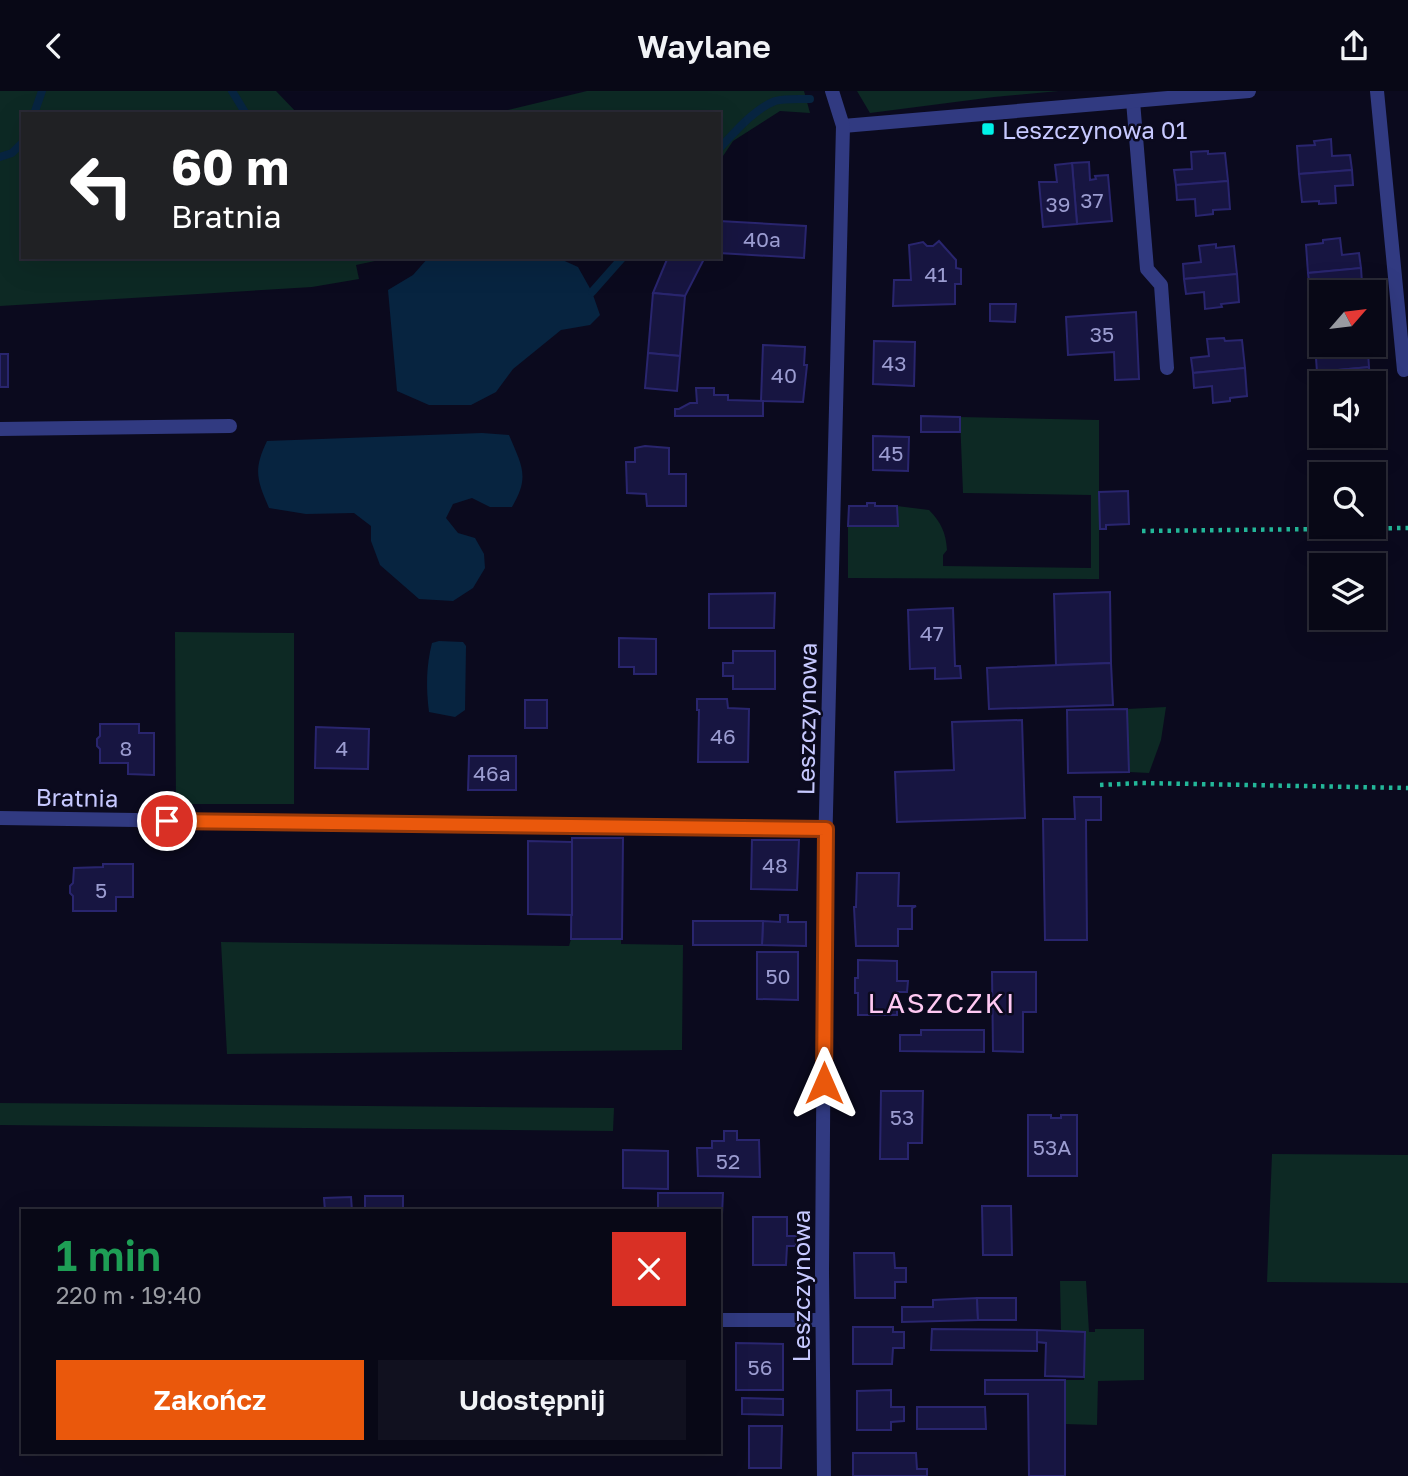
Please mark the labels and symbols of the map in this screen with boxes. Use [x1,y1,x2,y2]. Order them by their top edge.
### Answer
place label: Leszczynowa 01 [1002,115,1187,144]
marker: Leszczynowa 01 [980,121,996,137]
house number: 37 [1080,187,1104,213]
house number: 39 [1046,191,1071,217]
house number: 40a [743,226,781,252]
house number: 41 [925,261,948,287]
north arrow [1309,280,1386,357]
house number: 35 [1090,321,1114,347]
house number: 43 [881,350,907,376]
house number: 40 [771,362,797,388]
house number: 45 [879,440,904,466]
house number: 47 [920,620,944,646]
street label: Leszczynowa [790,642,822,796]
house number: 46 [710,723,736,749]
house number: 8 [120,735,132,761]
house number: 4 [336,735,348,761]
house number: 46a [473,760,511,786]
street label: Bratnia [35,782,119,812]
pin [137,791,197,851]
house number: 48 [762,852,788,878]
house number: 5 [95,877,107,903]
house number: 50 [765,963,791,989]
district label: LASZCZKI [867,986,1017,1019]
position arrow [787,1046,861,1120]
house number: 53 [890,1104,914,1130]
house number: 53A [1033,1134,1071,1160]
house number: 52 [716,1148,740,1174]
street label: Leszczynowa [786,1210,815,1362]
house number: 56 [748,1354,772,1380]

